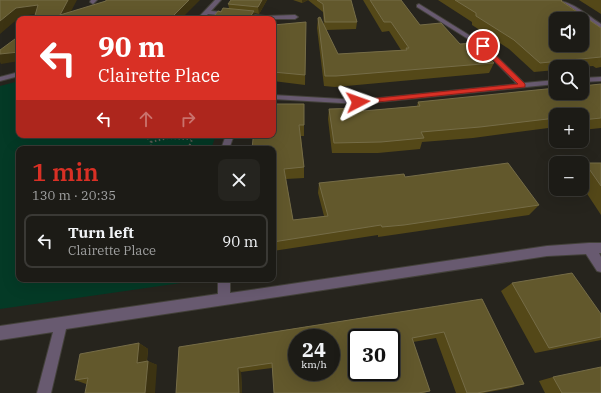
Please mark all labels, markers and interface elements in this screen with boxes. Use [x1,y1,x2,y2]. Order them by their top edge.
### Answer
map controls [549,12,589,196]
button: sound [549,12,589,52]
text: 90 m [98,28,165,65]
pin [466,29,500,63]
icon: left [32,32,84,84]
icon: arrive [472,35,494,57]
button: search [549,60,589,100]
text: Clairette Place [98,64,220,87]
position arrow [337,81,379,123]
icon: left [93,108,115,130]
icon: ahead [135,108,157,130]
icon: right [177,108,199,130]
button: + [549,108,589,148]
text: 1 min [32,156,99,188]
button: − [549,156,589,196]
button: close [218,159,260,201]
text: 130 m · 20:35 [32,187,116,204]
text: Turn left [68,223,134,242]
icon: left [34,230,56,252]
text: 90 m [222,232,258,251]
text: Clairette Place [68,242,156,259]
speed limit sign: 30 [348,329,400,381]
text: 24 [302,336,326,363]
text: km/h [301,358,327,371]

